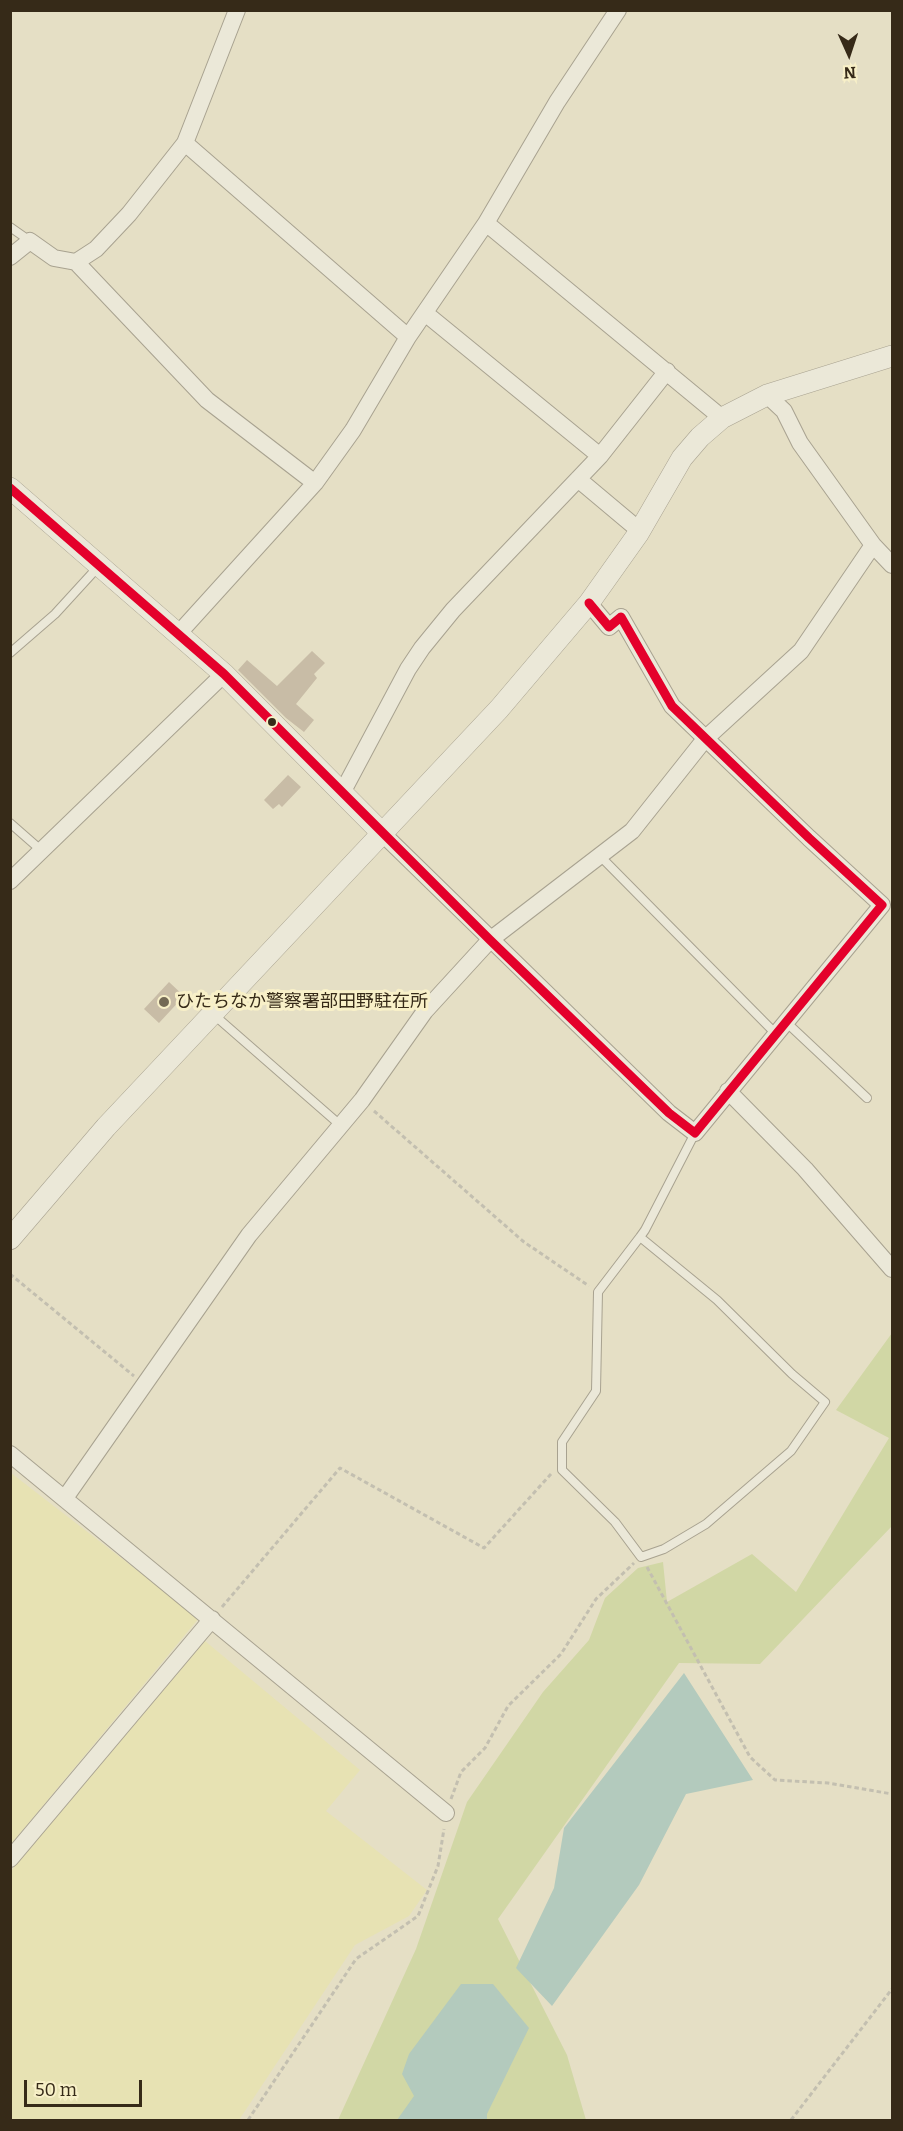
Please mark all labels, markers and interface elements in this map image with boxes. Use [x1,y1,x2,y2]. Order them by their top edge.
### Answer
north arrow [819,24,879,84]
text: N [843,63,857,82]
unlabelled marker [266,716,278,728]
place label: ひたちなか警察署部田野駐在所 [176,991,428,1013]
marker: ひたちなか警察署部田野駐在所 [157,995,171,1009]
scale bar [27,2068,146,2106]
text: 50 m [35,2079,77,2101]

